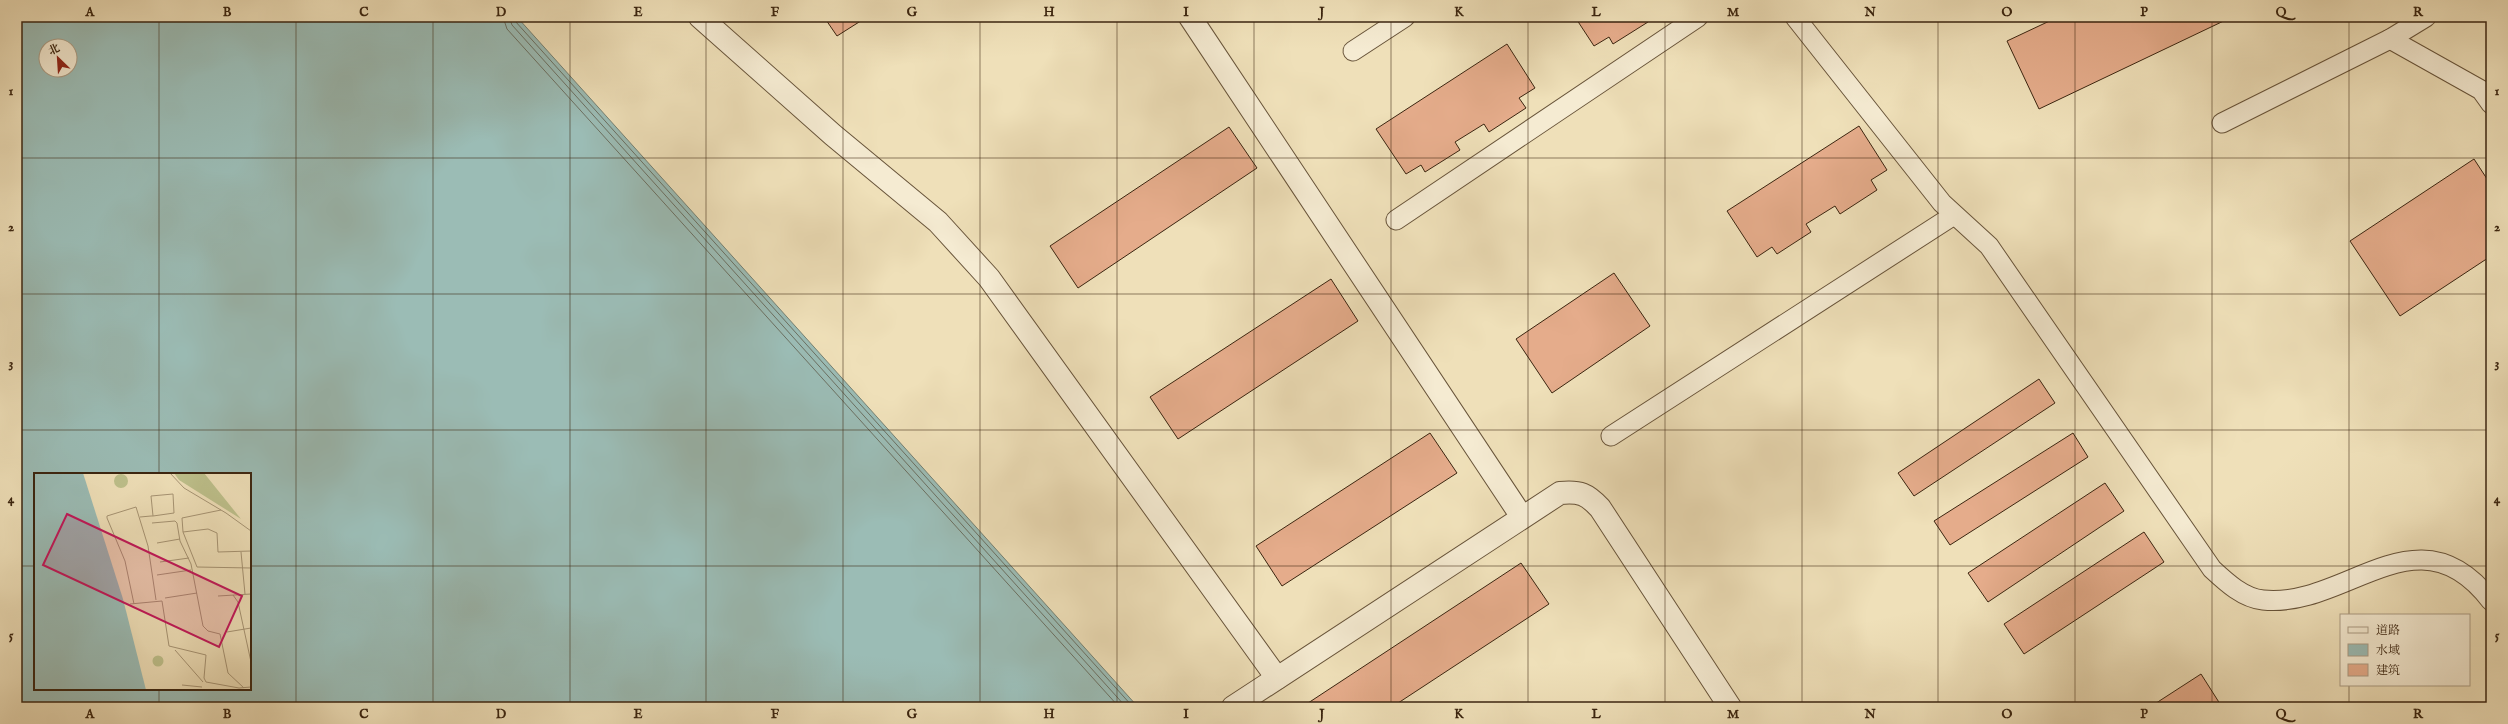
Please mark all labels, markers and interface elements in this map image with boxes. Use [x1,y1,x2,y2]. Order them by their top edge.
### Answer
text: A [85,4,96,21]
text: B [223,4,232,21]
text: C [359,4,369,21]
text: D [496,4,507,21]
text: E [633,4,643,21]
text: F [771,4,780,21]
text: G [907,4,918,21]
text: H [1043,4,1055,21]
text: I [1183,4,1189,21]
text: J [1317,4,1325,21]
text: K [1454,4,1464,21]
text: L [1590,4,1601,21]
text: M [1727,4,1740,21]
text: N [1863,4,1876,21]
text: O [2002,4,2013,21]
text: P [2140,4,2148,21]
text: Q [2276,4,2296,21]
text: R [2413,4,2424,21]
north arrow [38,38,78,78]
text: 北 [46,41,62,59]
text: 1 [9,83,14,100]
text: 1 [2495,83,2500,100]
text: 2 [8,219,14,236]
text: 2 [2494,219,2500,236]
text: 3 [9,355,14,372]
text: 3 [2495,355,2500,372]
inset map [34,473,251,690]
text: 4 [8,491,15,508]
text: 4 [2494,491,2501,508]
legend [2340,614,2470,686]
text: 道路 [2376,623,2400,638]
text: 5 [9,627,14,644]
text: 5 [2495,627,2500,644]
text: 水域 [2376,643,2400,658]
text: 建筑 [2376,663,2400,678]
text: A [85,706,96,723]
text: B [223,706,232,723]
text: C [359,706,369,723]
text: D [496,706,507,723]
text: E [633,706,643,723]
text: F [771,706,780,723]
text: G [907,706,918,723]
text: H [1043,706,1055,723]
text: I [1183,706,1189,723]
text: J [1317,706,1325,723]
text: K [1454,706,1464,723]
text: L [1590,706,1601,723]
text: M [1727,706,1740,723]
text: N [1863,706,1876,723]
text: O [2002,706,2013,723]
text: P [2140,706,2148,723]
text: Q [2276,706,2296,723]
text: R [2413,706,2424,723]

